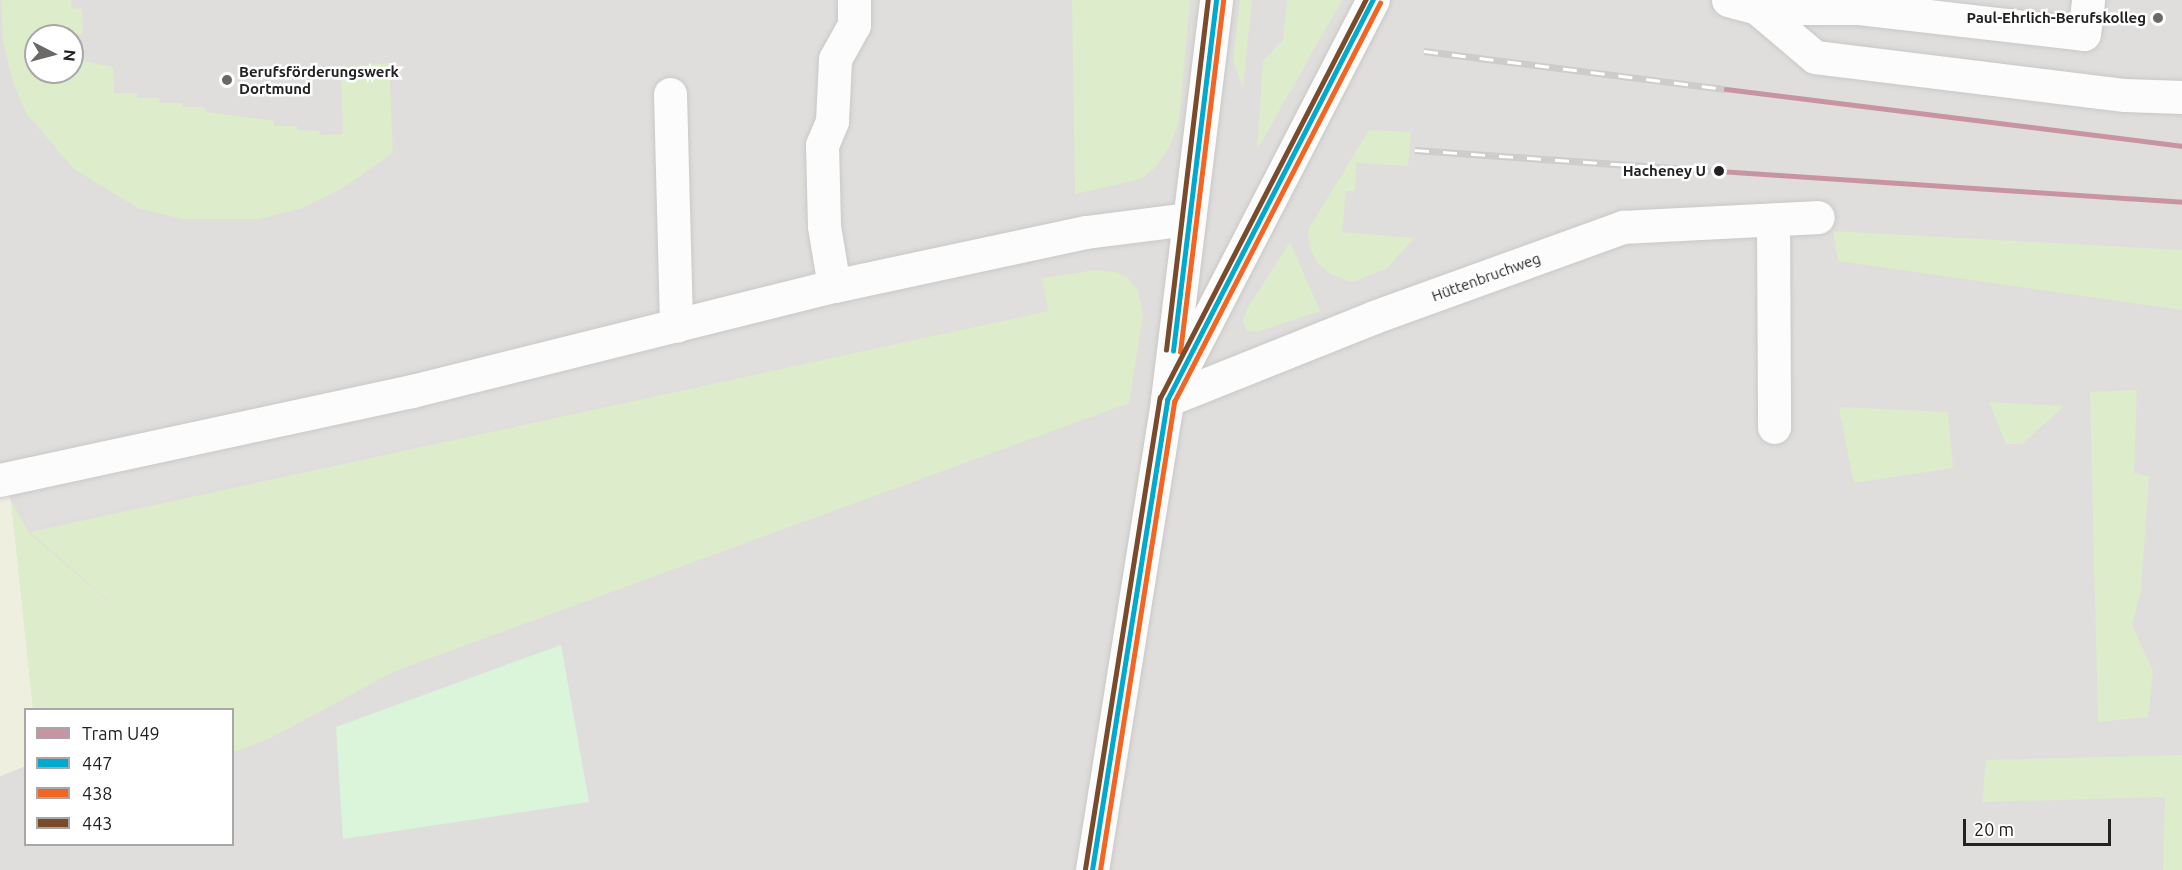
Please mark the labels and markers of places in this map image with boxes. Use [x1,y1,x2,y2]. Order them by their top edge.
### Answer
place label: Paul-Ehrlich-Berufskolleg [1966,9,2146,27]
marker: Paul-Ehrlich-Berufskolleg [2151,11,2165,25]
place label: Berufsförderungswerk Dortmund [239,62,399,97]
marker: Berufsförderungswerk Dortmund [220,73,234,87]
place label: Hacheney U [1623,162,1706,180]
marker: Hacheney U [1710,162,1728,180]

